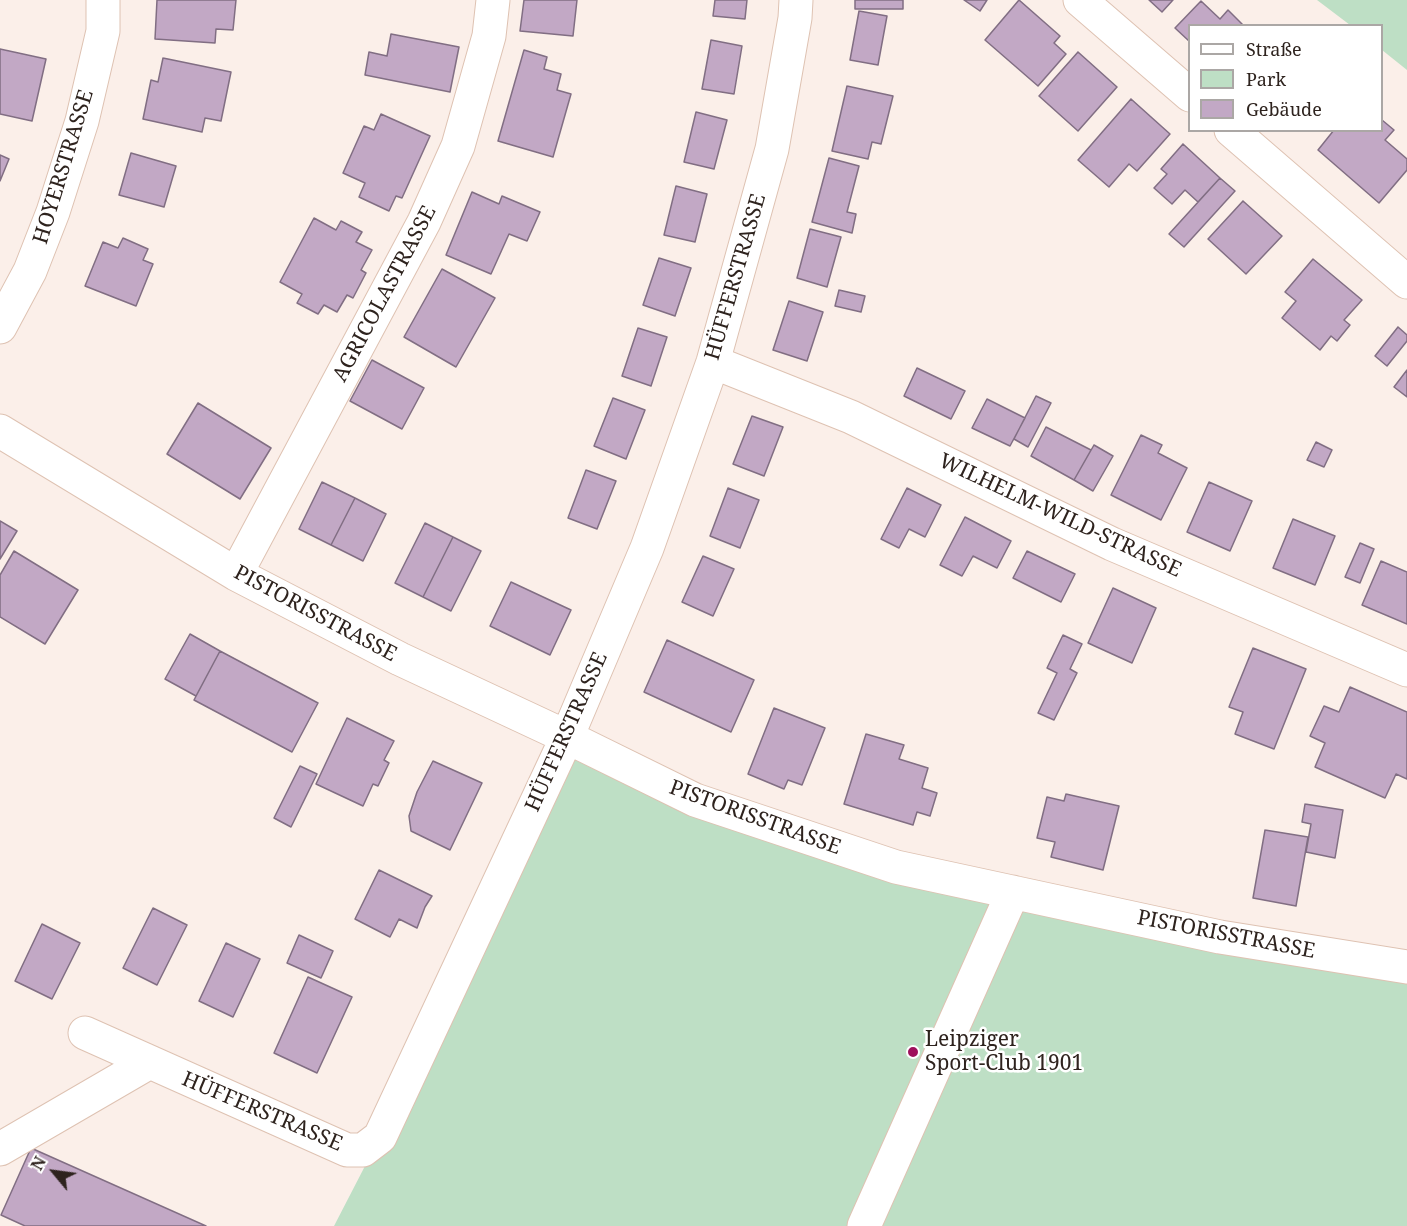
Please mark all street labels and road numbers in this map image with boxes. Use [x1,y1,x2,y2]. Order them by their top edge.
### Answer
street label: HOYERSTRASSE [29,87,99,247]
street label: HÜFFERSTRASSE [700,191,772,363]
street label: AGRICOLASTRASSE [328,202,442,386]
street label: WILHELM-WILD-STRASSE [935,449,1185,583]
street label: PISTORISSTRASSE [229,560,401,668]
street label: HÜFFERSTRASSE [521,648,613,816]
street label: PISTORISSTRASSE [666,775,844,861]
street label: PISTORISSTRASSE [1135,905,1317,965]
street label: HÜFFERSTRASSE [178,1067,346,1157]

